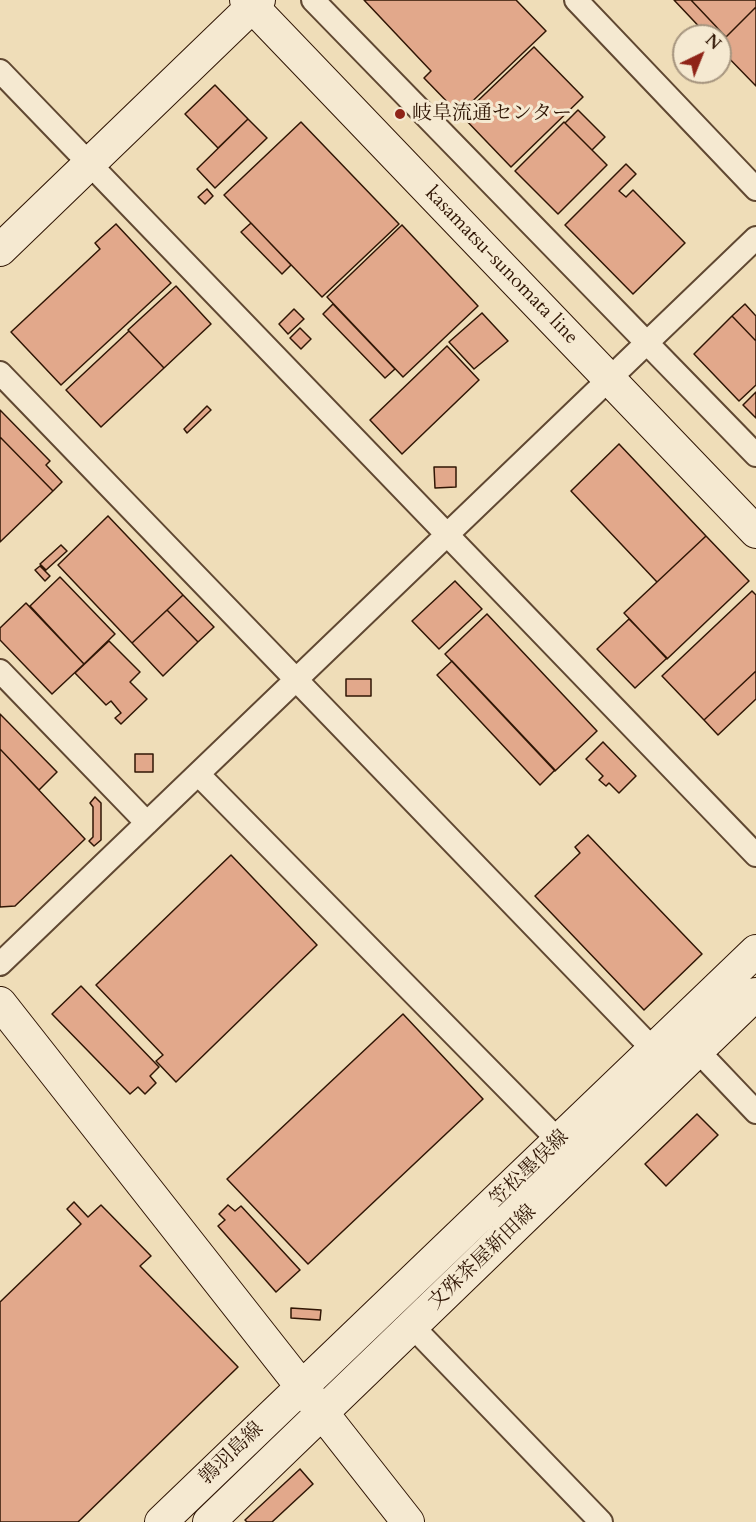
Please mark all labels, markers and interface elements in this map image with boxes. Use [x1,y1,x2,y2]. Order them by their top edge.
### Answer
north arrow [672,24,732,84]
text: N [700,30,725,55]
place label: 岐阜流通センター [412,102,572,126]
marker: 岐阜流通センター [393,107,407,121]
street label: kasamatsu-sunomata line [419,182,583,350]
street label: 笠松墨俣線 [486,1126,574,1212]
street label: 文殊茶屋新田線 [424,1201,542,1315]
street label: 鶉羽島線 [195,1418,269,1490]

